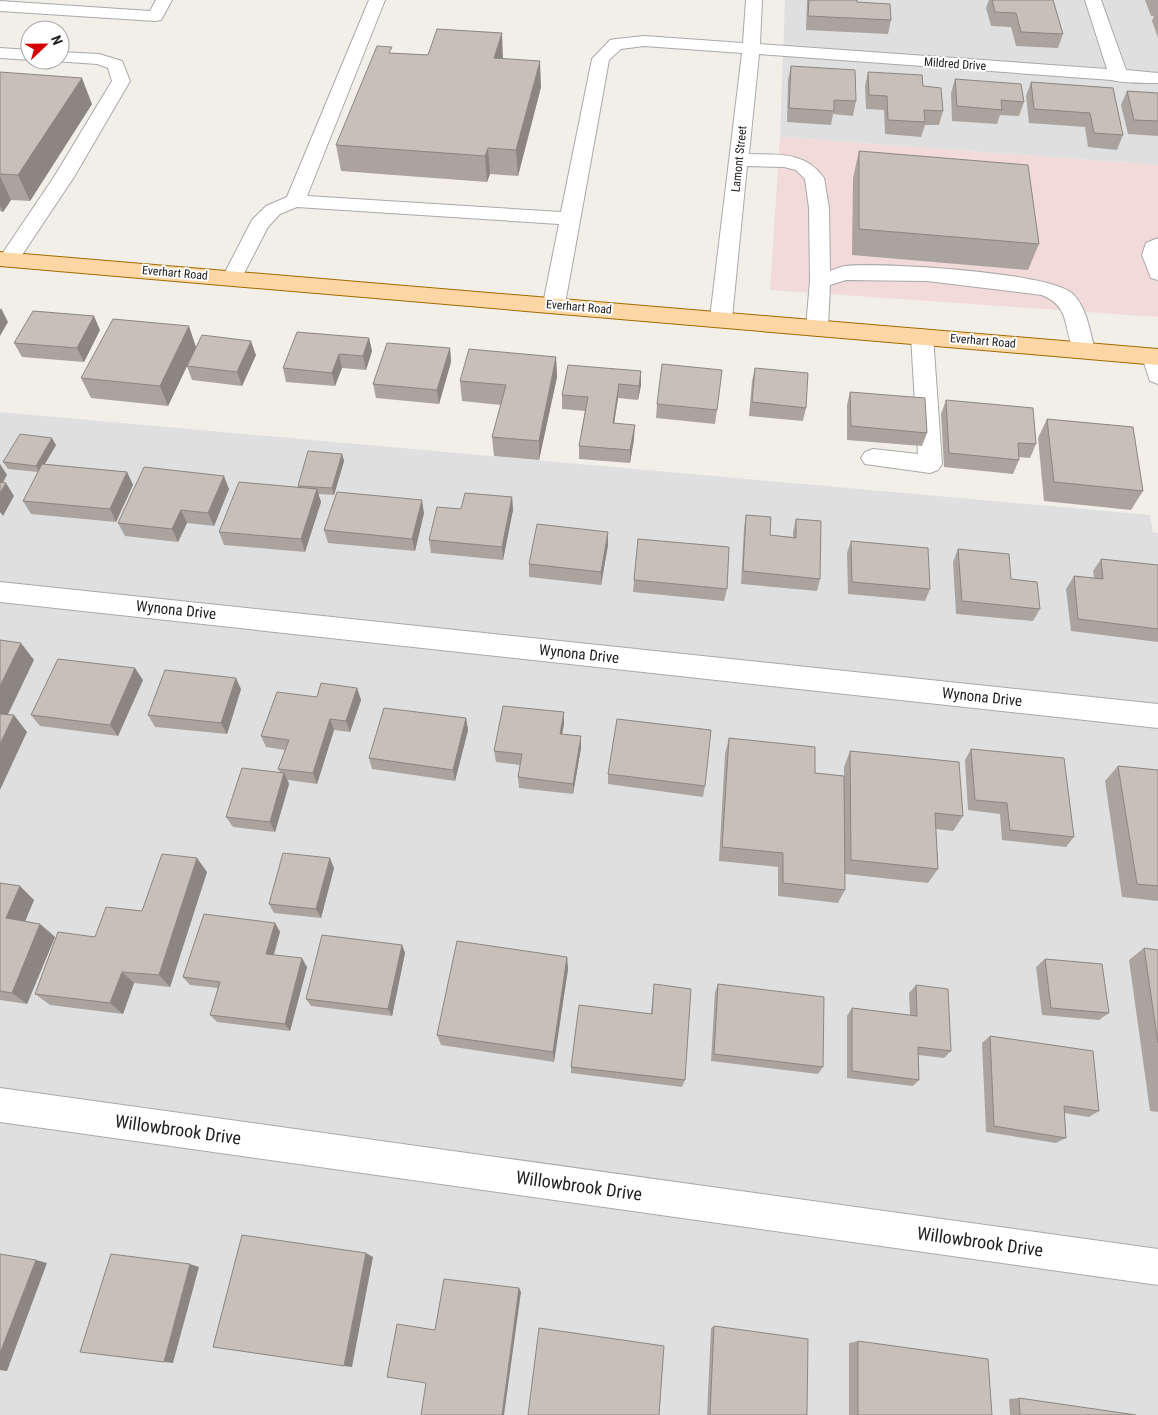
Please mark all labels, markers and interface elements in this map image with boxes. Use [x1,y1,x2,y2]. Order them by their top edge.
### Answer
north arrow [20,20,70,70]
text: N [48,33,66,47]
street label: Mildred Drive [923,55,987,73]
street label: Lamont Street [729,125,749,193]
street label: Everhart Road [141,263,209,283]
street label: Everhart Road [545,297,613,317]
street label: Everhart Road [949,331,1017,351]
street label: Wynona Drive [135,597,217,623]
street label: Wynona Drive [538,641,620,667]
street label: Wynona Drive [941,684,1023,710]
street label: Willowbrook Drive [114,1110,243,1149]
street label: Willowbrook Drive [515,1166,644,1205]
street label: Willowbrook Drive [916,1222,1045,1261]

